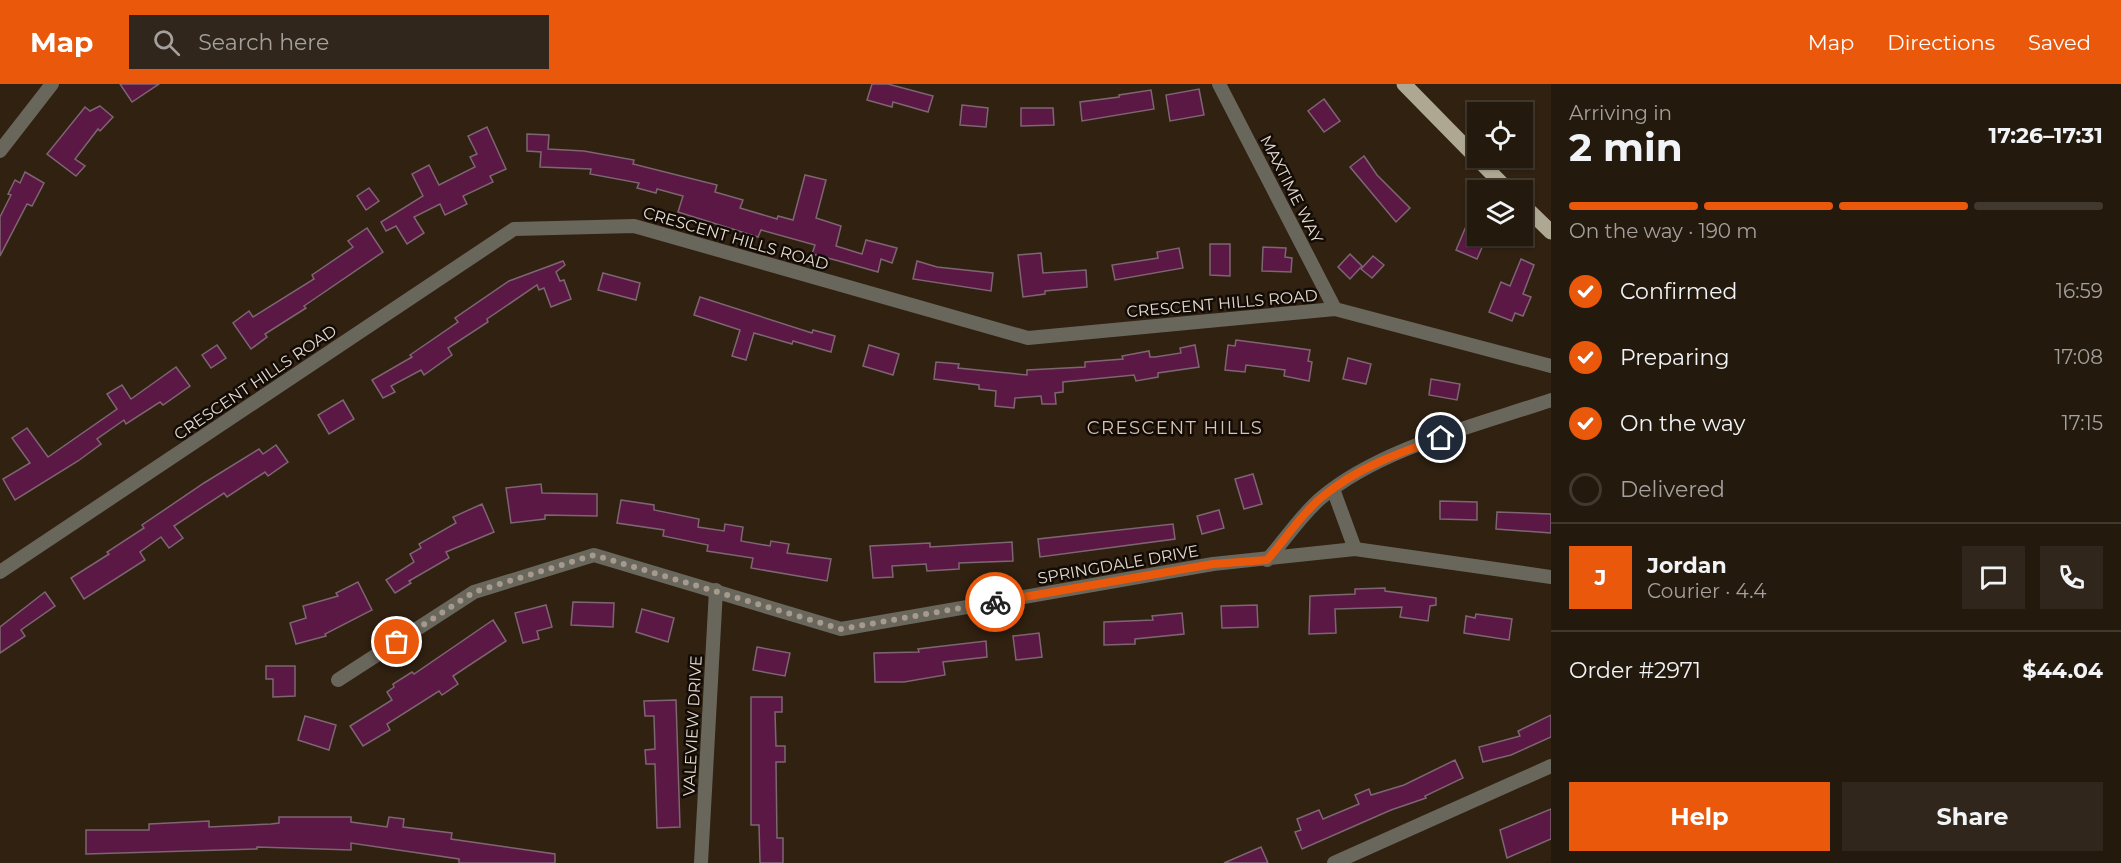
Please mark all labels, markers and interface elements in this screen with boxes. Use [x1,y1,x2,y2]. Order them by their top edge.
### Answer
search box [129,15,549,69]
text: Map [30,25,93,59]
icon: search [150,26,183,59]
text: Search here [198,29,329,56]
text: Map [1808,30,1854,55]
text: Directions [1887,30,1995,55]
text: Saved [2028,30,2091,55]
text: Arriving in [1569,101,1672,125]
map controls [1467,102,1533,246]
button: locate [1467,102,1533,168]
text: 17:26–17:31 [1989,122,2103,149]
text: 2 min [1569,123,1683,171]
street label: MAXTIME WAY [1256,132,1327,247]
button: layers [1467,180,1533,246]
street label: CRESCENT HILLS ROAD [641,203,831,274]
text: On the way · 190 m [1569,219,1758,243]
icon: check [1569,275,1602,308]
text: Confirmed [1620,278,1737,305]
text: 16:59 [2056,279,2103,303]
street label: CRESCENT HILLS ROAD [1126,286,1319,321]
street label: CRESCENT HILLS ROAD [170,321,340,444]
icon: check [1569,341,1602,374]
text: Preparing [1620,344,1729,371]
text: 17:08 [2054,345,2103,369]
icon: check [1569,407,1602,440]
text: On the way [1620,410,1745,437]
text: 17:15 [2062,411,2103,435]
pin [1415,412,1466,463]
district label: CRESCENT HILLS [1087,417,1263,439]
icon: home [1424,421,1457,454]
text: Delivered [1620,476,1725,503]
street label: SPRINGDALE DRIVE [1036,541,1200,588]
button: chat [1962,546,2025,609]
button: phone [2040,546,2103,609]
text: Jordan [1647,552,1727,579]
text: J [1595,564,1606,591]
courier [965,572,1025,632]
text: Courier · 4.4 [1647,579,1766,603]
icon: bike [979,586,1012,619]
pin [371,616,422,667]
icon: bag [380,625,413,658]
street label: VALEVIEW DRIVE [679,655,706,797]
text: Order #2971 [1569,657,1701,684]
text: $44.04 [2022,657,2103,684]
button: Help [1569,782,1830,851]
button: Share [1842,782,2103,851]

